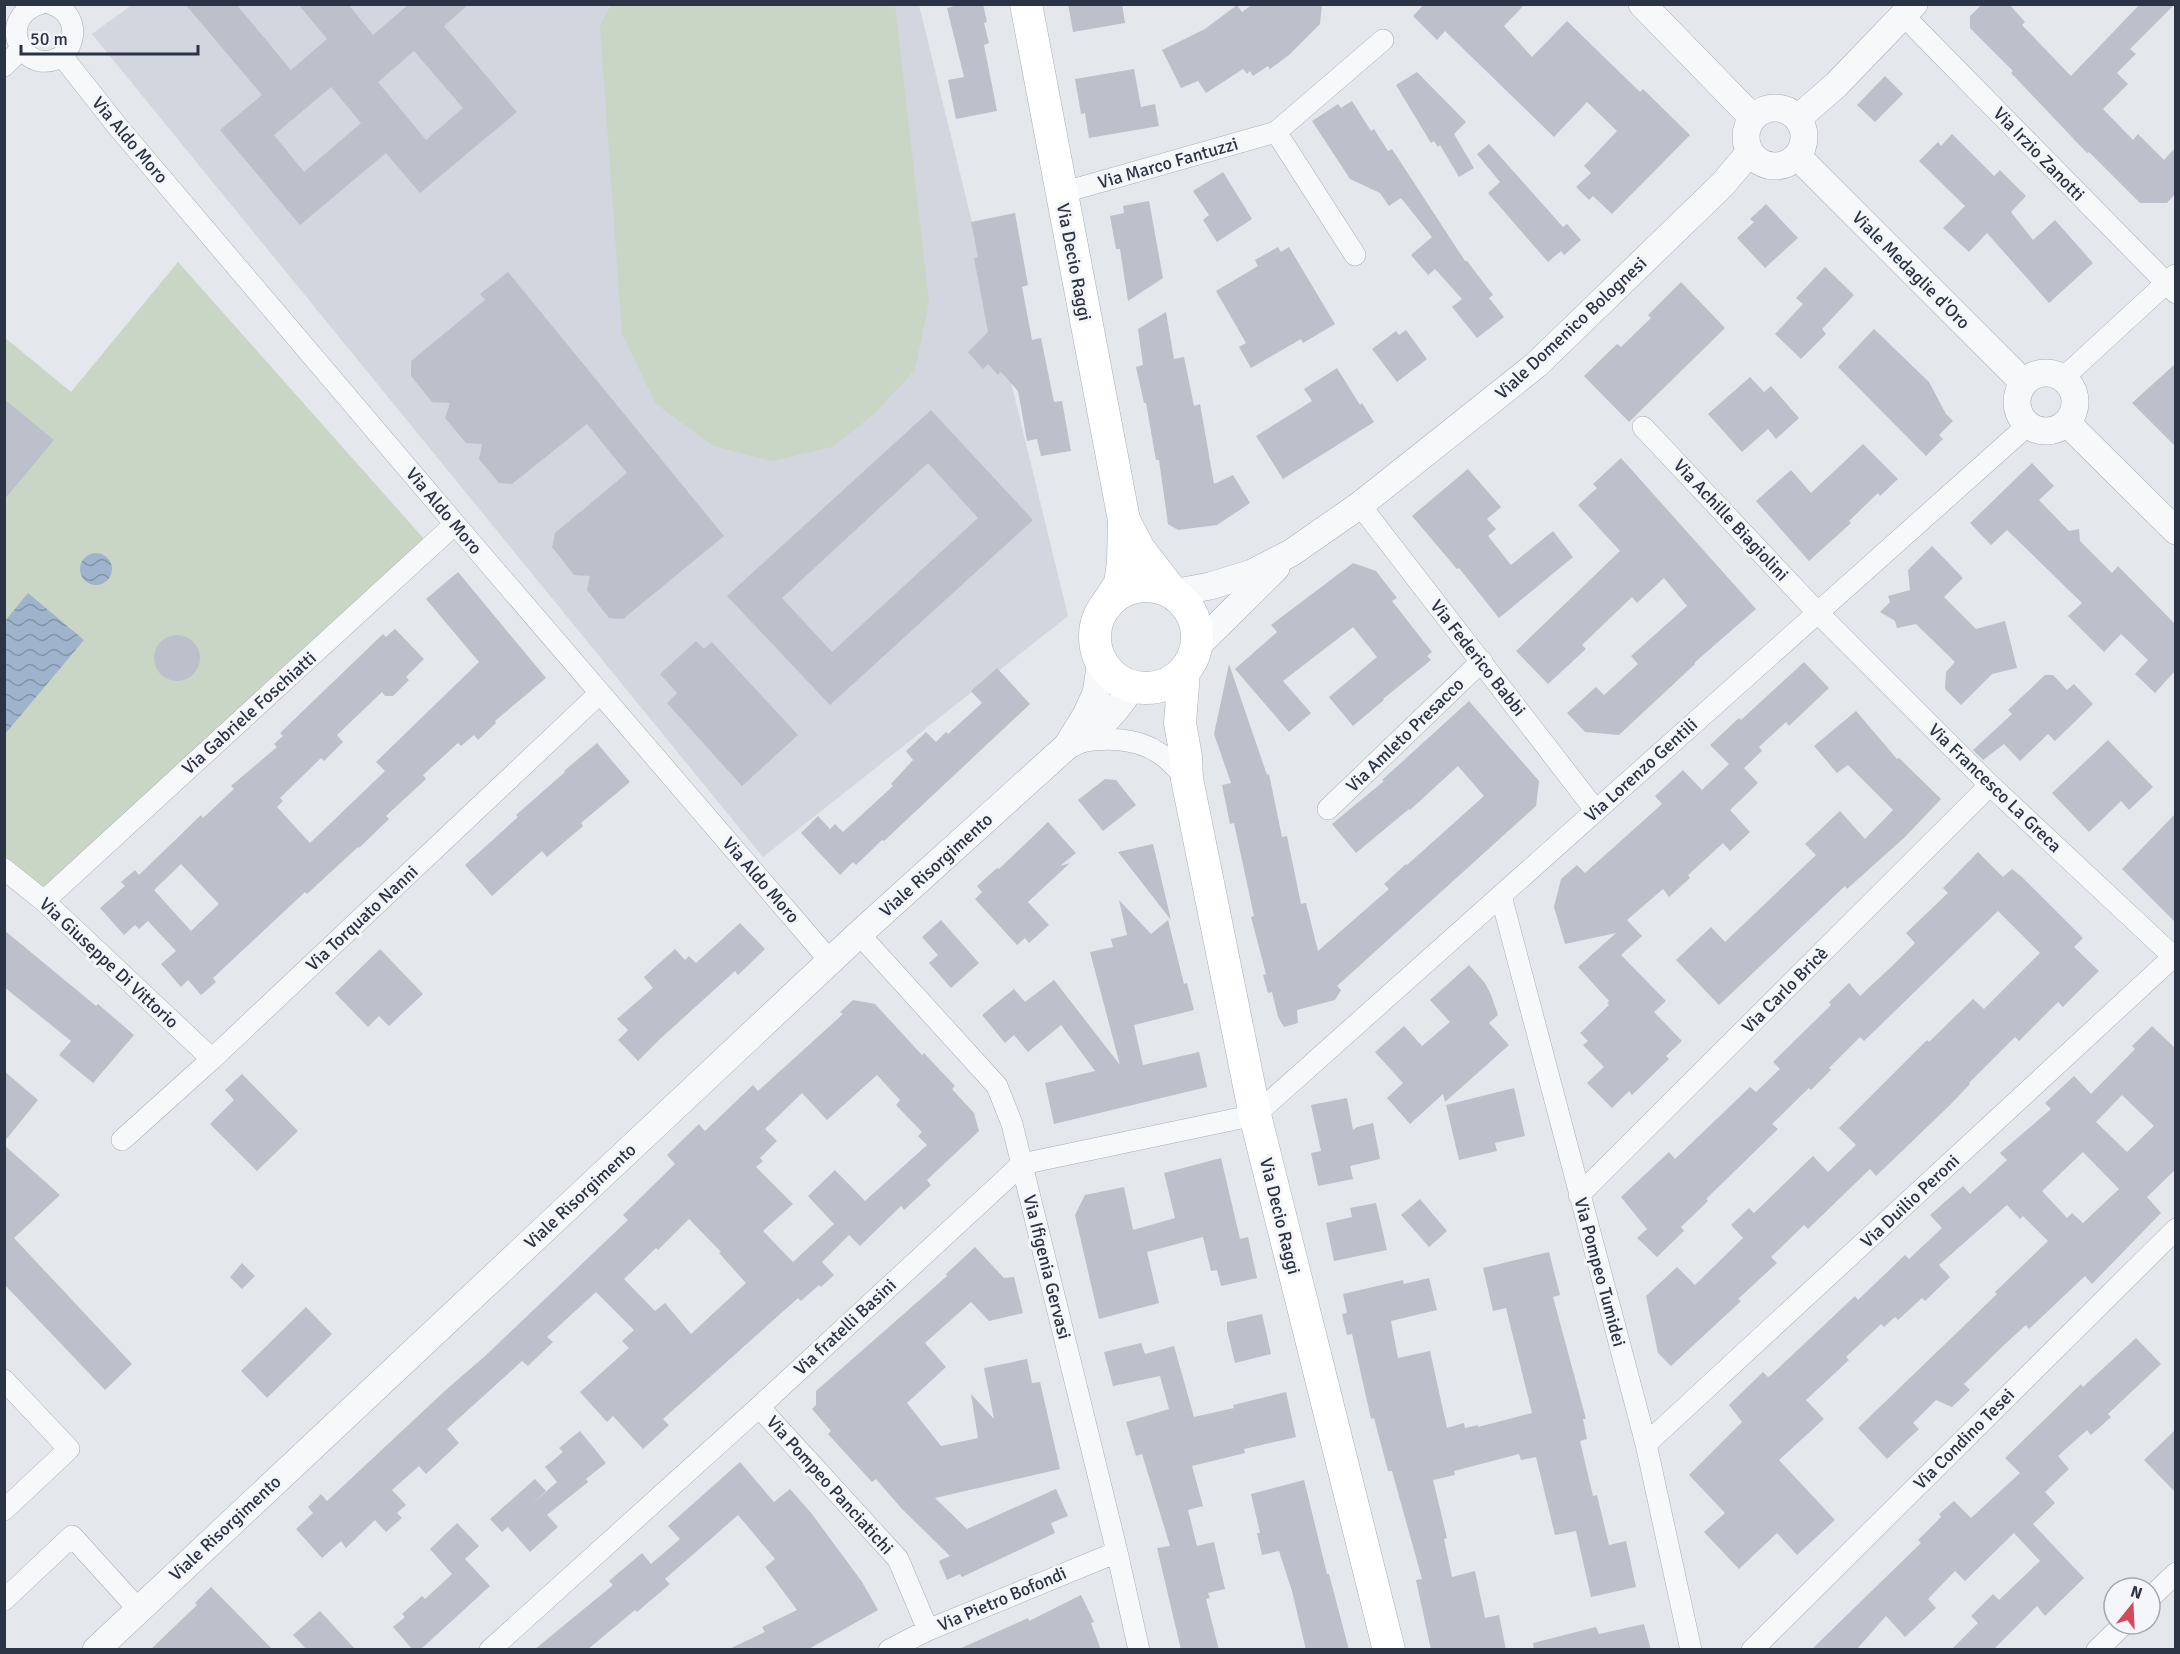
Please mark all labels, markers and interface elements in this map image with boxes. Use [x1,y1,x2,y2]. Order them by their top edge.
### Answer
scale bar [21,18,198,56]
text: 50 m [30,28,68,50]
street label: Via Aldo Moro [87,92,173,188]
street label: Via Irzio Zanotti [1989,102,2089,206]
street label: Via Marco Fantuzzi [1095,132,1241,194]
street label: Via Decio Raggi [1052,201,1096,323]
street label: Viale Medaglie d'Oro [1847,206,1975,334]
street label: Viale Domenico Bolognesi [1491,252,1651,404]
street label: Via Achille Biagiolini [1669,454,1793,586]
street label: Via Aldo Moro [401,463,487,559]
street label: Via Federico Babbi [1426,595,1530,721]
street label: Via Gabriele Foschiatti [177,647,321,779]
street label: Via Amleto Presacco [1341,673,1469,797]
street label: Via Lorenzo Gentili [1580,713,1702,827]
street label: Via Francesco La Greca [1924,719,2066,857]
street label: Viale Risorgimento [875,808,997,922]
street label: Via Aldo Moro [718,833,804,927]
street label: Via Torquato Nanni [301,860,423,976]
street label: Via Giuseppe Di Vittorio [35,893,183,1033]
street label: Via Carlo Bricè [1737,942,1833,1038]
street label: Viale Risorgimento [520,1139,640,1253]
street label: Via Duilio Peroni [1856,1150,1964,1252]
street label: Via Decio Raggi [1255,1155,1305,1277]
street label: Via Ifigenia Gervasi [1018,1192,1076,1342]
street label: Via Pompeo Tumidei [1570,1195,1630,1349]
street label: Via fratelli Basini [789,1274,901,1380]
street label: Via Condino Tesei [1909,1384,2019,1494]
street label: Via Pompeo Panciatichi [762,1411,898,1559]
street label: Viale Risorgimento [165,1471,285,1585]
street label: Via Pietro Bofondi [934,1562,1070,1636]
north arrow [2102,1576,2162,1636]
text: N [2128,1581,2145,1604]

